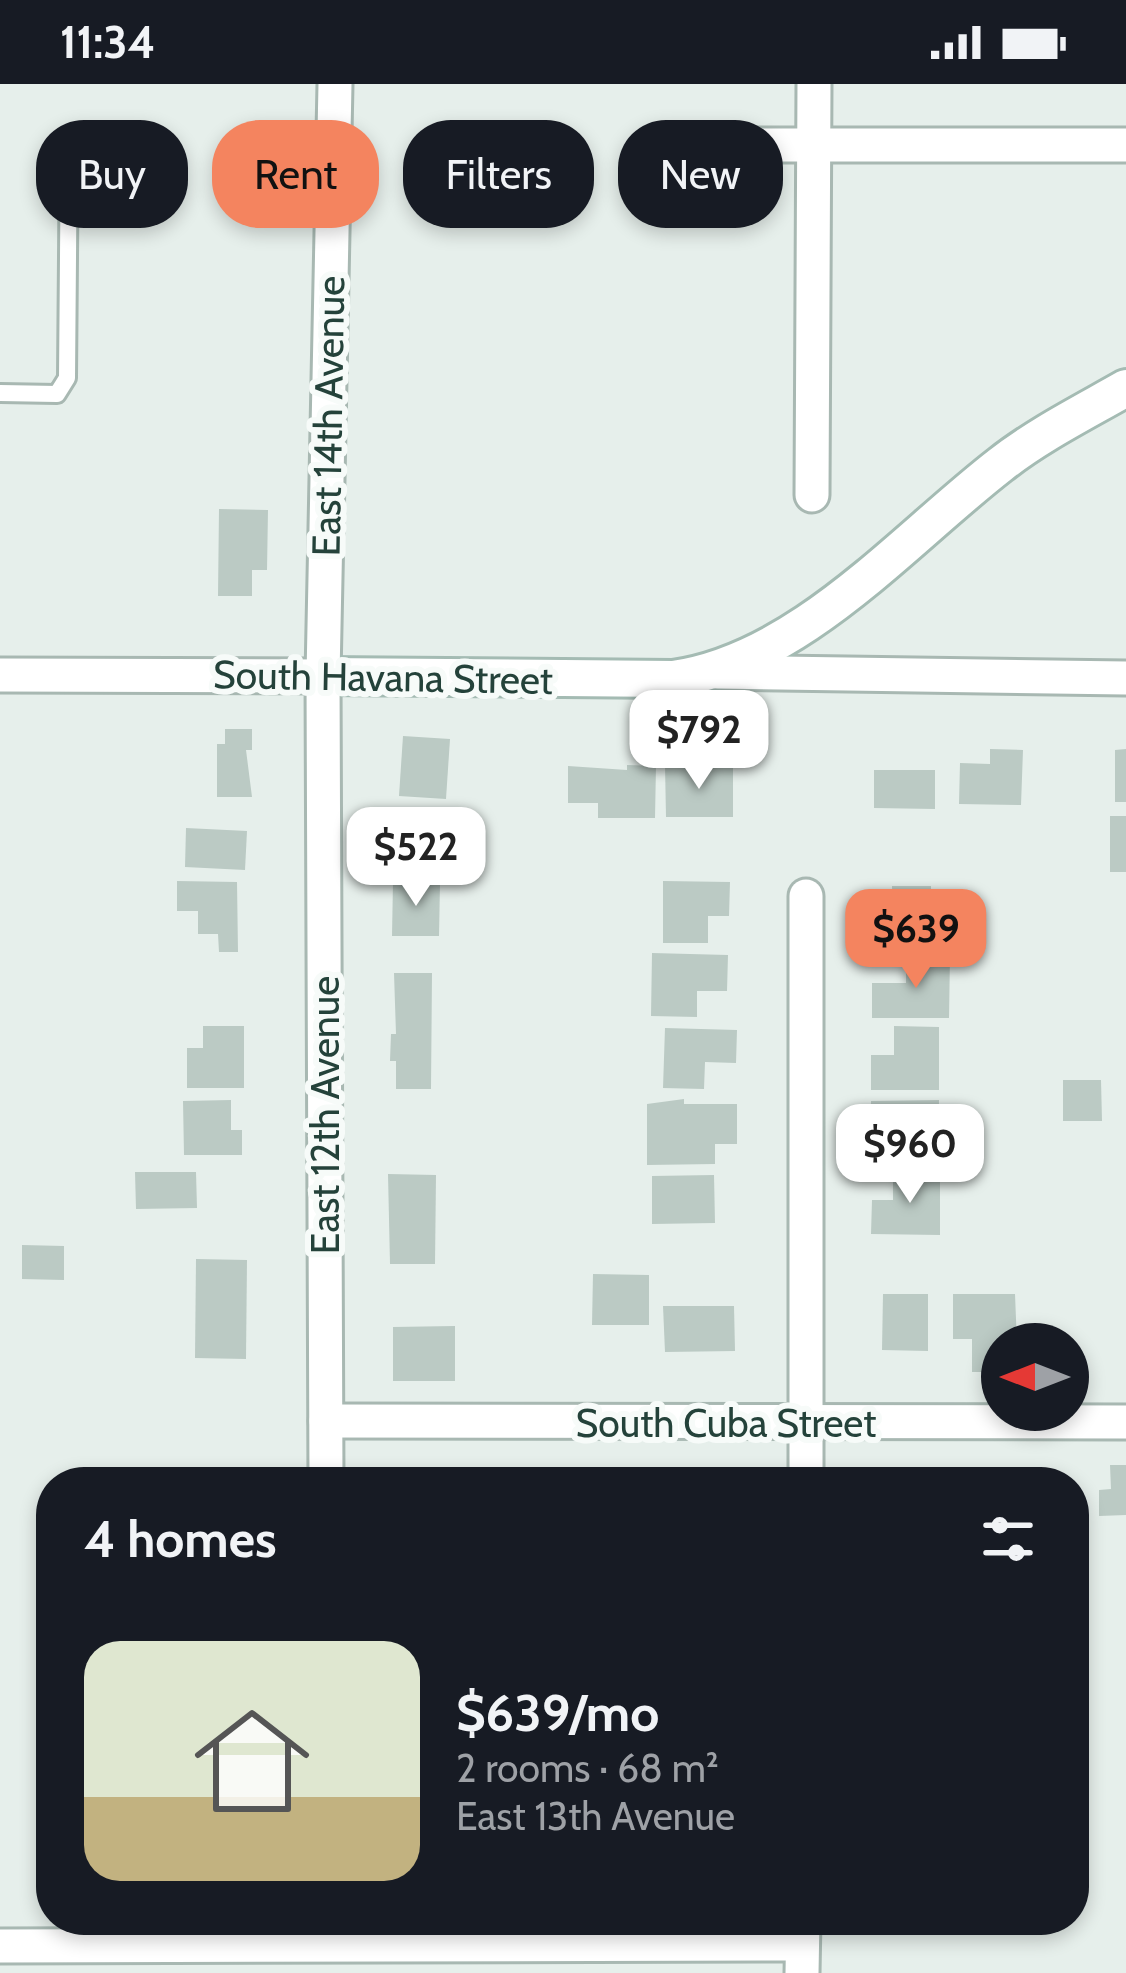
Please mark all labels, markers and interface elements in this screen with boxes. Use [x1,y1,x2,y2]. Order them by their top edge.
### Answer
text: 11:34 [60,15,155,69]
chip: Buy [36,120,188,228]
chip: Rent [212,120,379,228]
chip: Filters [403,120,594,228]
chip: New [618,120,783,228]
street label: East 14th Avenue [302,275,354,557]
street label: South Havana Street [213,650,553,704]
pin: $792 [628,690,770,792]
text: $792 [656,705,742,753]
pin: $522 [345,807,487,909]
text: $522 [374,822,458,870]
pin: $639 [845,889,987,991]
text: $639 [872,904,960,952]
street label: East 12th Avenue [301,976,349,1254]
pin: $960 [839,1104,981,1206]
text: $960 [863,1119,957,1167]
north arrow [981,1323,1089,1431]
map controls [981,1323,1089,1431]
street label: South Cuba Street [576,1399,876,1447]
icon: filters [975,1506,1041,1572]
text: 4 homes [84,1508,276,1570]
text: $639/mo [456,1682,659,1744]
icon: home [180,1689,324,1833]
text: 2 rooms · 68 m² [456,1744,719,1792]
text: East 13th Avenue [456,1792,735,1840]

